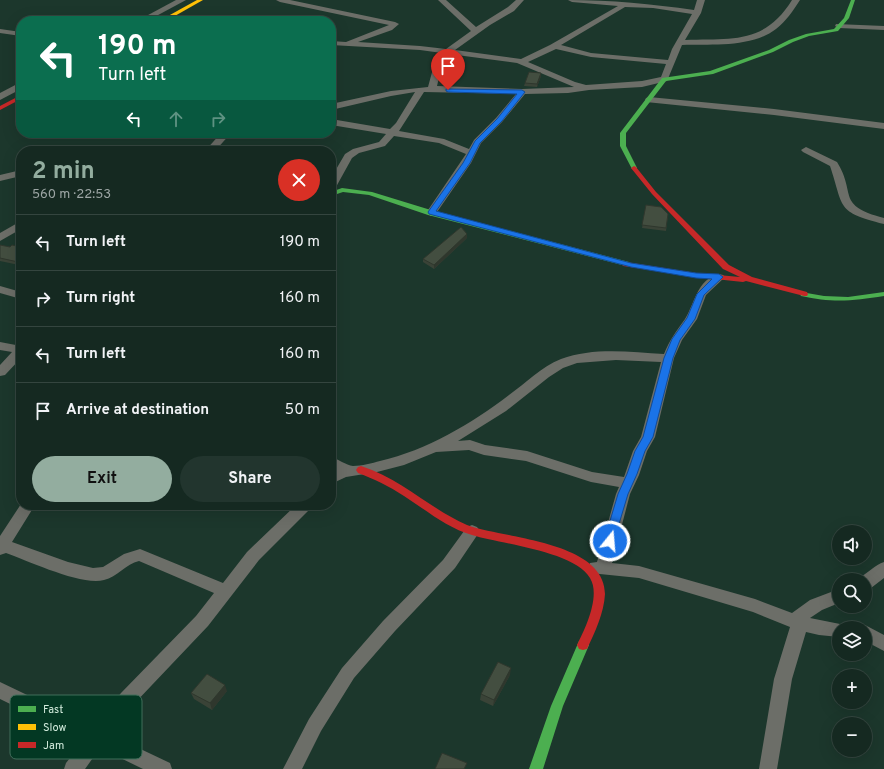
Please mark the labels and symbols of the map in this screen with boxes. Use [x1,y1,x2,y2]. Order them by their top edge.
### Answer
pin [431,49,465,90]
position arrow [589,520,631,562]
legend [10,695,142,759]
text: Fast [43,703,63,717]
text: Slow [43,721,66,735]
text: Jam [43,739,64,753]

